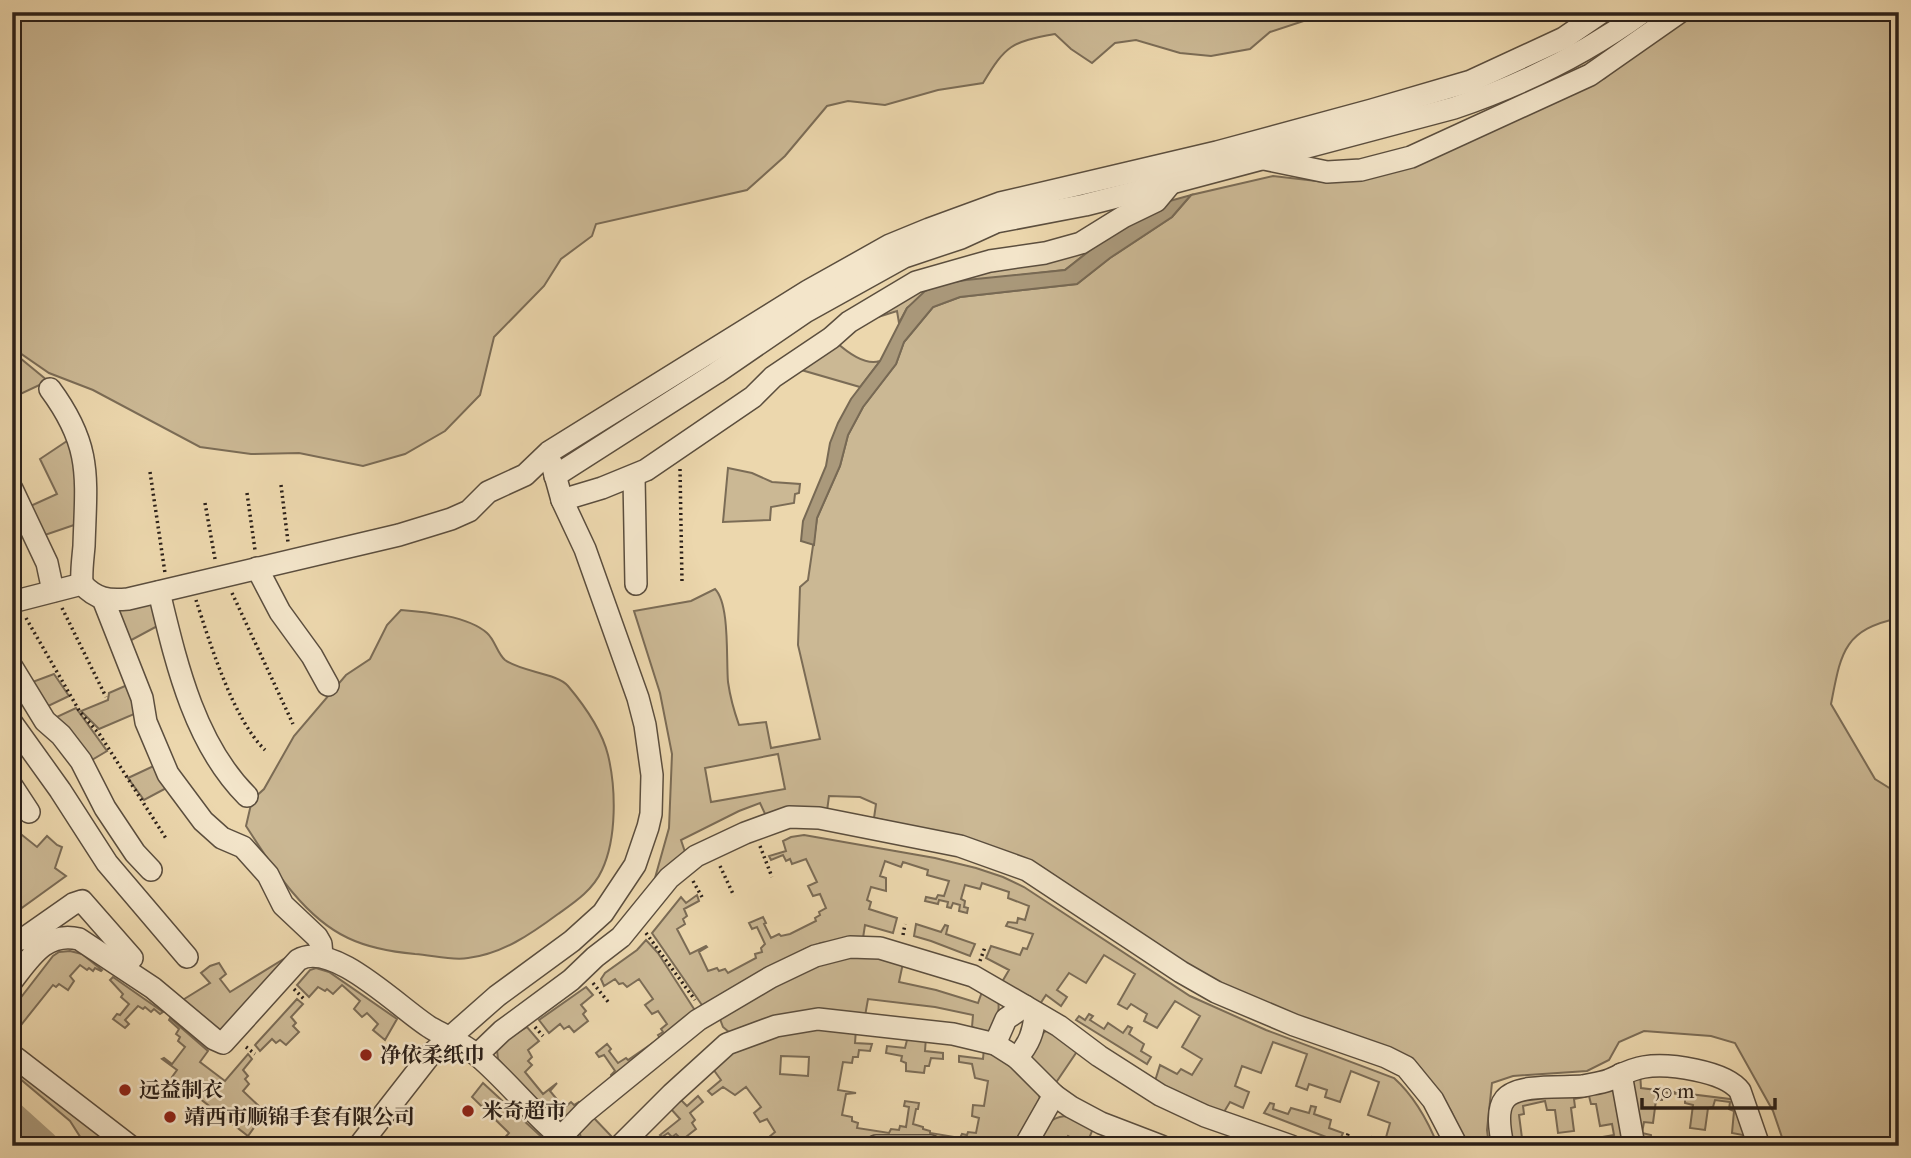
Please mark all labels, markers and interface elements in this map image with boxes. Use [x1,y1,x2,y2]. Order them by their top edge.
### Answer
place label: 净依柔纸巾 [380,1043,485,1067]
marker: 净依柔纸巾 [358,1047,374,1063]
scale bar [1642,1067,1774,1111]
place label: 远益制衣 [139,1078,223,1102]
text: 50 m [1652,1079,1695,1103]
marker: 远益制衣 [117,1082,133,1098]
place label: 米奇超市 [482,1099,566,1123]
marker: 米奇超市 [460,1103,476,1119]
place label: 靖西市顺锦手套有限公司 [184,1105,415,1129]
marker: 靖西市顺锦手套有限公司 [162,1109,178,1125]

